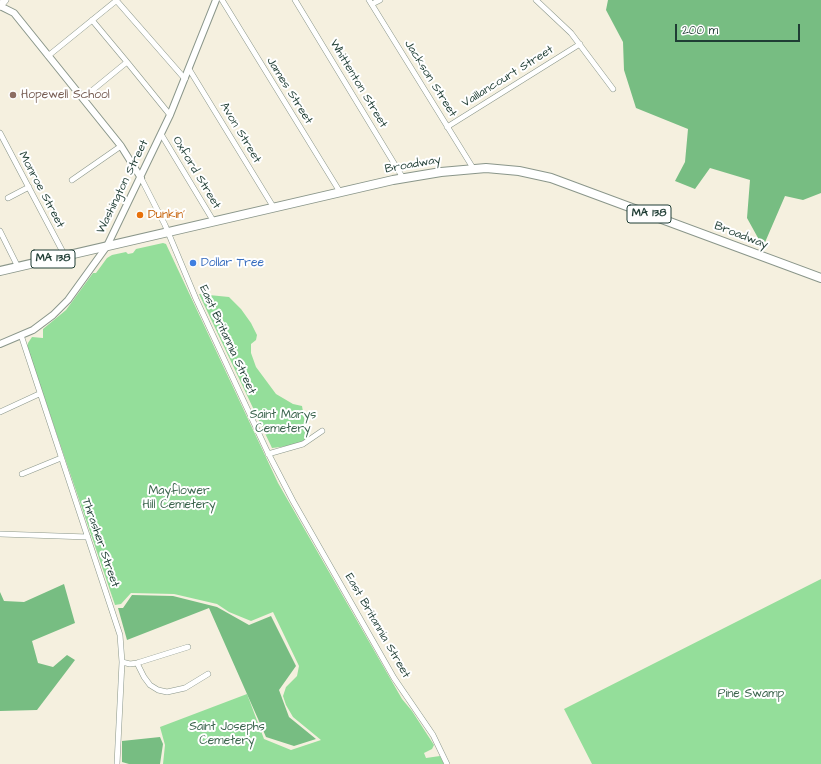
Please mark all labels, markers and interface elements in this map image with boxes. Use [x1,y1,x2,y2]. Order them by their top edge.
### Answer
scale bar [677,16,802,42]
text: 200 m [682,22,718,39]
street label: Whittenton Street [326,37,390,131]
street label: Jackson Street [401,38,459,120]
street label: Vaillancourt Street [460,43,556,111]
street label: James Street [263,55,315,127]
place label: Hopewell School [21,88,110,102]
marker: Hopewell School [8,90,18,100]
street label: Avon Street [216,100,264,166]
street label: Oxford Street [169,134,223,212]
street label: Washington Street [94,138,152,236]
street label: Monroe Street [15,149,67,231]
street label: Broadway [384,153,442,177]
road number: MA 138 [627,205,671,223]
place label: Dunkin' [148,208,185,222]
marker: Dunkin' [135,210,145,220]
street label: Broadway [712,219,770,253]
road number: MA 138 [31,250,75,268]
place label: Dollar Tree [201,256,264,270]
marker: Dollar Tree [188,258,198,268]
street label: East Britannia Street [195,283,259,397]
park label: Saint Marys Cemetery [250,408,316,436]
park label: Mayflower Hill Cemetery [142,484,216,512]
street label: Thrasher Street [78,497,122,589]
street label: East Britannia Street [341,571,413,681]
park label: Pine Swamp [718,687,784,701]
park label: Saint Josephs Cemetery [189,720,265,748]

